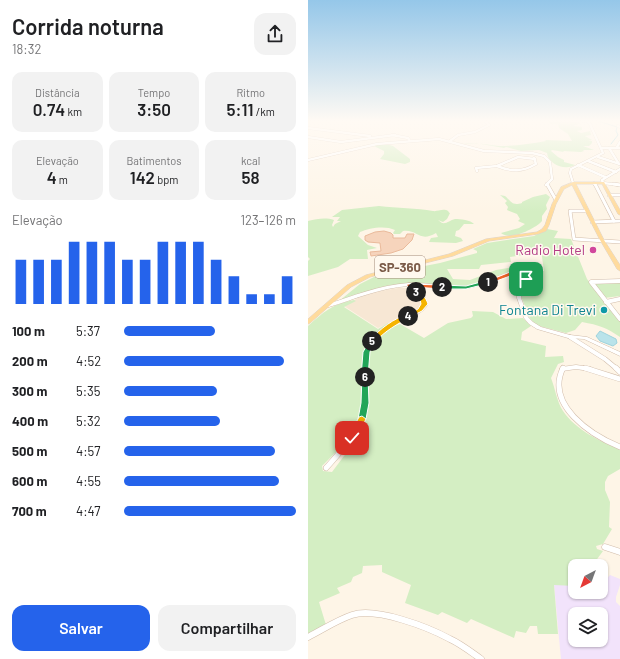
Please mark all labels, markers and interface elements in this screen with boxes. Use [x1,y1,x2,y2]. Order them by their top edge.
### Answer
text: Corrida noturna [12,13,164,39]
button: share [254,13,296,55]
text: 18:32 [12,41,41,57]
text: Distância [35,86,80,99]
text: Tempo [138,86,170,99]
text: Ritmo [236,86,265,99]
text: 0.74 [33,99,65,119]
text: 3:50 [137,99,171,119]
text: 5:11 [226,99,254,119]
text: km [65,105,82,118]
text: /km [254,105,275,118]
text: Elevação [36,154,79,167]
text: Batimentos [126,154,182,167]
text: kcal [241,154,260,167]
text: 4 [47,167,57,187]
text: 142 [130,167,155,187]
text: 58 [242,167,260,187]
text: m [57,173,68,186]
text: bpm [155,173,178,186]
text: Elevação [12,212,63,228]
text: 123–126 m [240,212,296,228]
place label: Radio Hotel [515,241,585,258]
marker: Radio Hotel [588,245,598,255]
road number: SP-360 [375,256,425,278]
pin [509,262,543,296]
icon: arrive [515,268,537,290]
pin: 1 [478,272,498,292]
text: 1 [486,275,490,288]
pin: 2 [432,277,452,297]
text: 2 [439,280,445,293]
pin: 3 [406,282,426,302]
text: 3 [413,285,419,298]
place label: Fontana Di Trevi [499,301,596,318]
marker: Fontana Di Trevi [599,305,609,315]
pin: 4 [398,306,418,326]
text: 4 [405,309,411,322]
text: 100 m [12,323,45,339]
text: 5:37 [76,323,100,339]
pin: 5 [362,331,382,351]
text: 5 [369,334,375,347]
text: 200 m [12,353,48,369]
text: 4:52 [76,353,101,369]
pin: 6 [355,367,375,387]
text: 6 [362,370,368,383]
text: 300 m [12,383,47,399]
text: 5:35 [76,383,100,399]
text: 400 m [12,413,48,429]
text: 5:32 [76,413,101,429]
pin [335,421,369,455]
icon: check [341,427,363,449]
text: 500 m [12,443,47,459]
text: 4:57 [76,443,100,459]
text: 600 m [12,473,47,489]
text: 4:55 [76,473,101,489]
text: 700 m [12,503,47,519]
text: 4:47 [76,503,101,519]
north arrow [568,559,608,599]
map controls [568,559,608,647]
button: Salvar [12,605,150,651]
button: Compartilhar [158,605,296,651]
button: layers [568,607,608,647]

